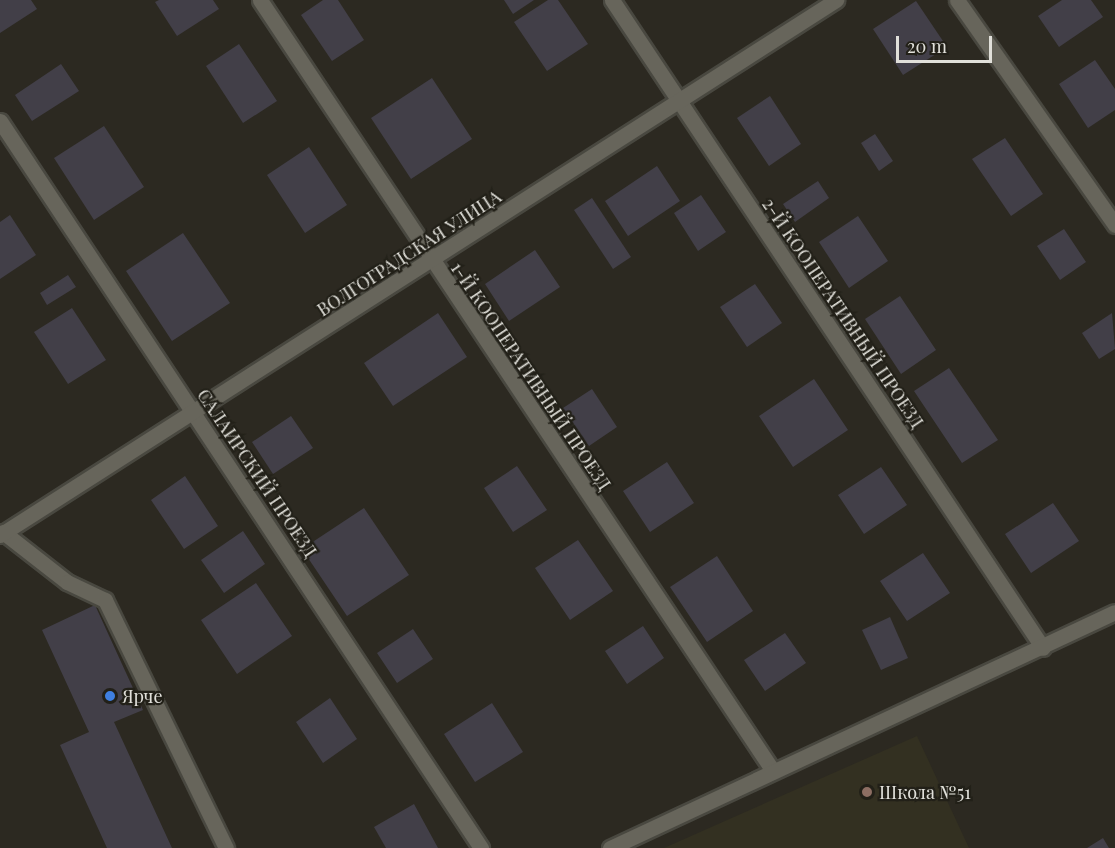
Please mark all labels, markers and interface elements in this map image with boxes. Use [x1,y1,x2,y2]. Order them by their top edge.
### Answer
scale bar [899,24,995,62]
text: 20 m [907,34,947,58]
street label: ВОЛГОГРАДСКАЯ УЛИЦА [313,185,505,321]
street label: 2-Й КООПЕРАТИВНЫЙ ПРОЕЗД [758,194,928,432]
street label: 1-Й КООПЕРАТИВНЫЙ ПРОЕЗД [446,258,616,494]
street label: САЛАИРСКИЙ ПРОЕЗД [193,385,321,561]
place label: Ярче [122,685,163,707]
marker: Ярче [103,689,117,703]
place label: Школа №51 [879,781,971,803]
marker: Школа №51 [860,785,874,799]

